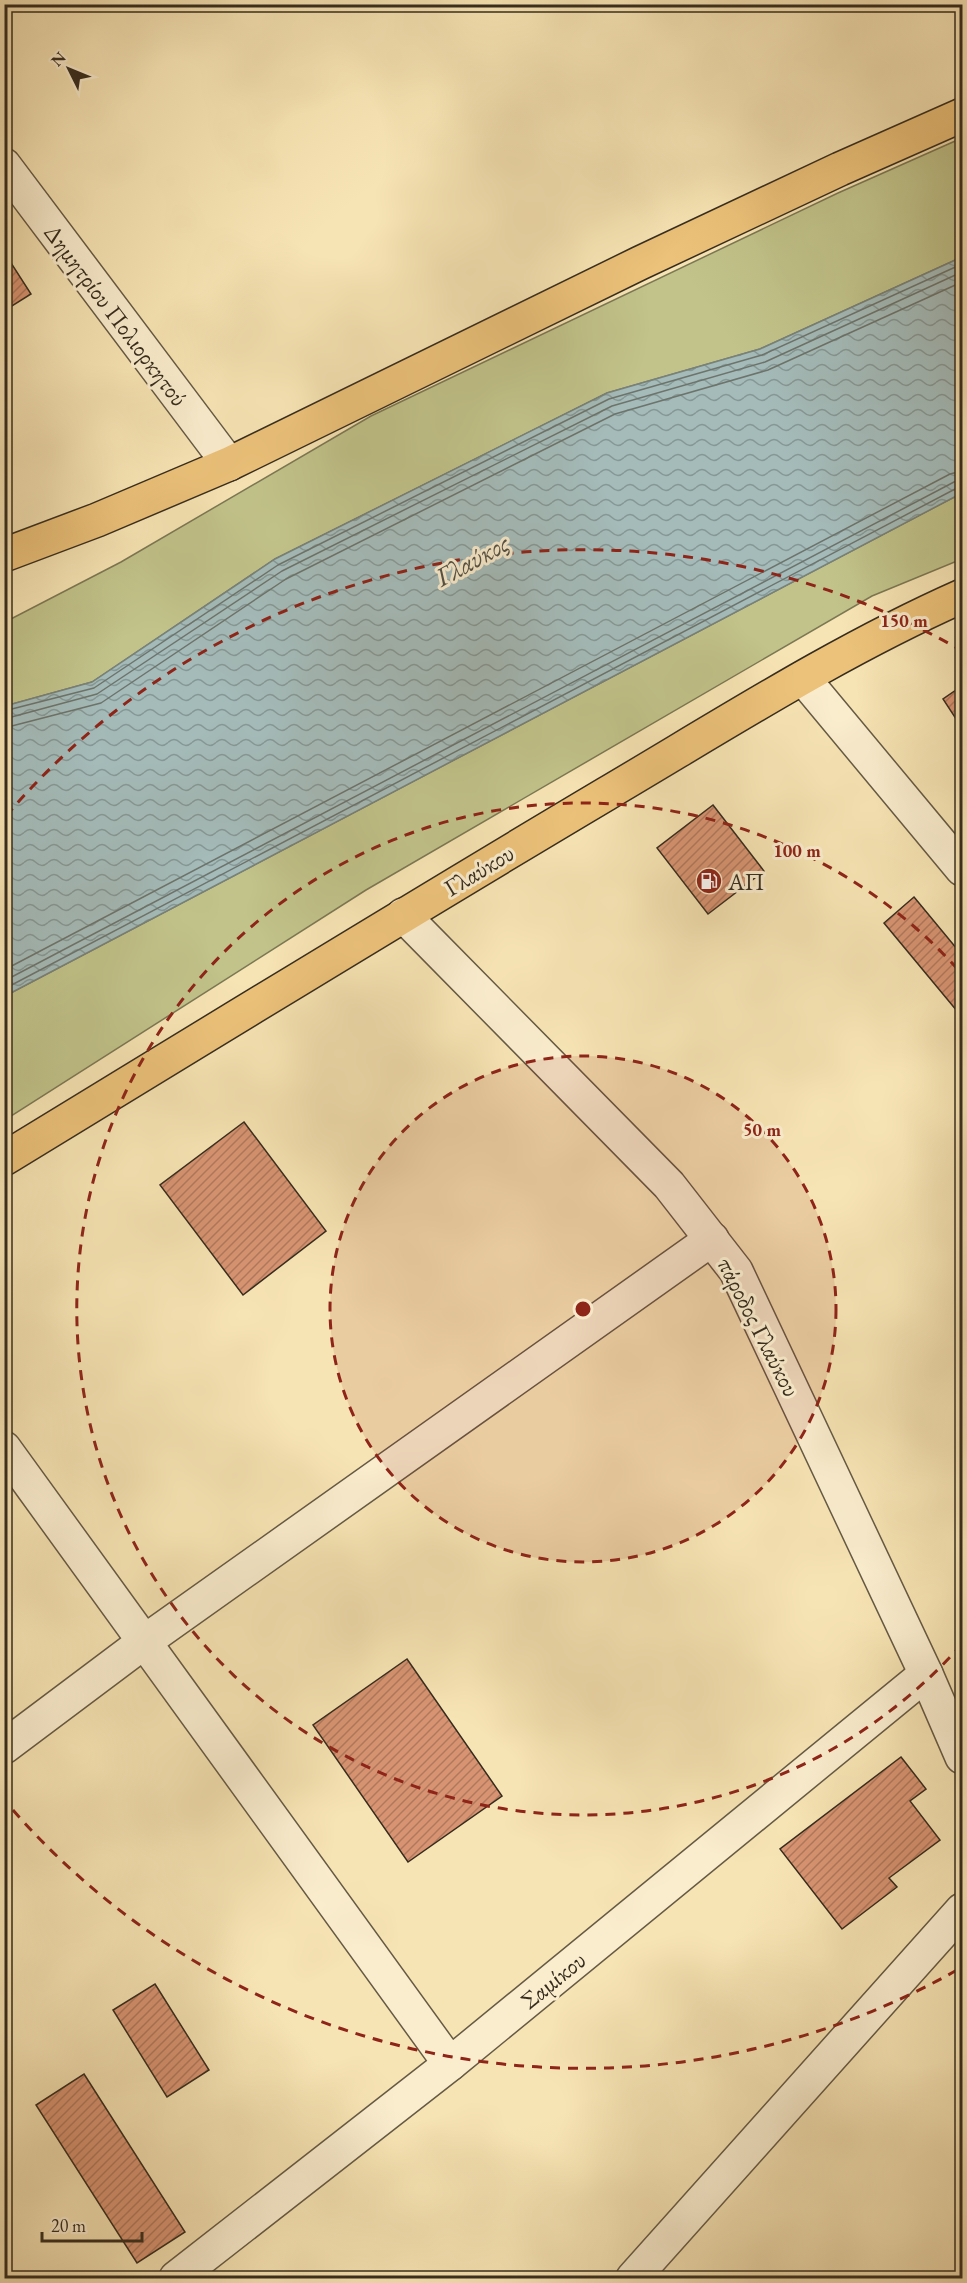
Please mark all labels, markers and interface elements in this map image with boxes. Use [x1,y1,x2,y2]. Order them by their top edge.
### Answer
north arrow [39,39,99,99]
text: N [46,47,71,71]
street label: Δημητρίου Πολιορκητού [37,218,195,412]
water label: Γλαύκος [428,525,516,595]
text: 150 m [880,609,928,632]
street label: Γλαύκου [438,837,520,903]
text: 100 m [773,839,821,862]
fuel station icon: ΑΠ [694,866,724,896]
place label: ΑΠ [727,866,764,897]
text: 50 m [743,1118,781,1141]
street label: πάροδος Γλαύκου [711,1252,807,1402]
centre of rings [573,1299,593,1319]
street label: Σαμίκου [514,1944,592,2016]
scale bar [42,2205,142,2243]
text: 20 m [51,2214,86,2237]

